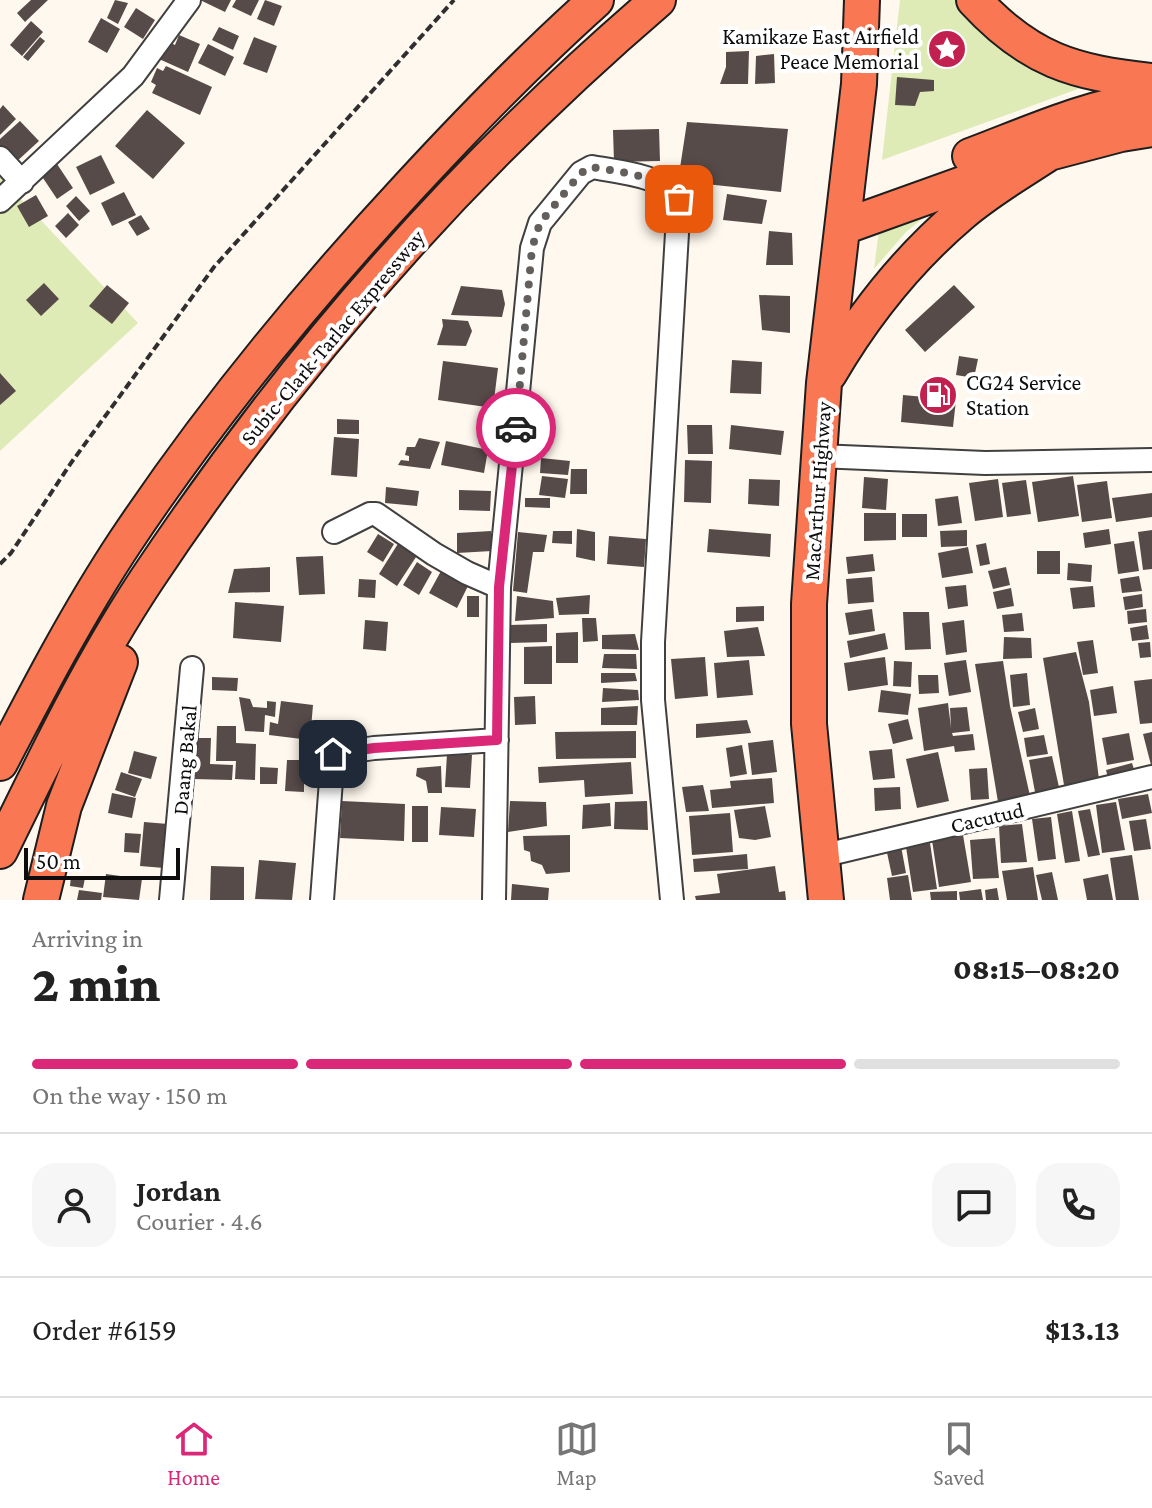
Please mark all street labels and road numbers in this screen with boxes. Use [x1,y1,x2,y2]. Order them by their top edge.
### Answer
street label: Subic-Clark-Tarlac Expressway [235,224,430,450]
street label: MacArthur Highway [799,400,836,581]
street label: Daang Bakal [167,704,202,816]
street label: Cacutud [948,797,1027,838]

